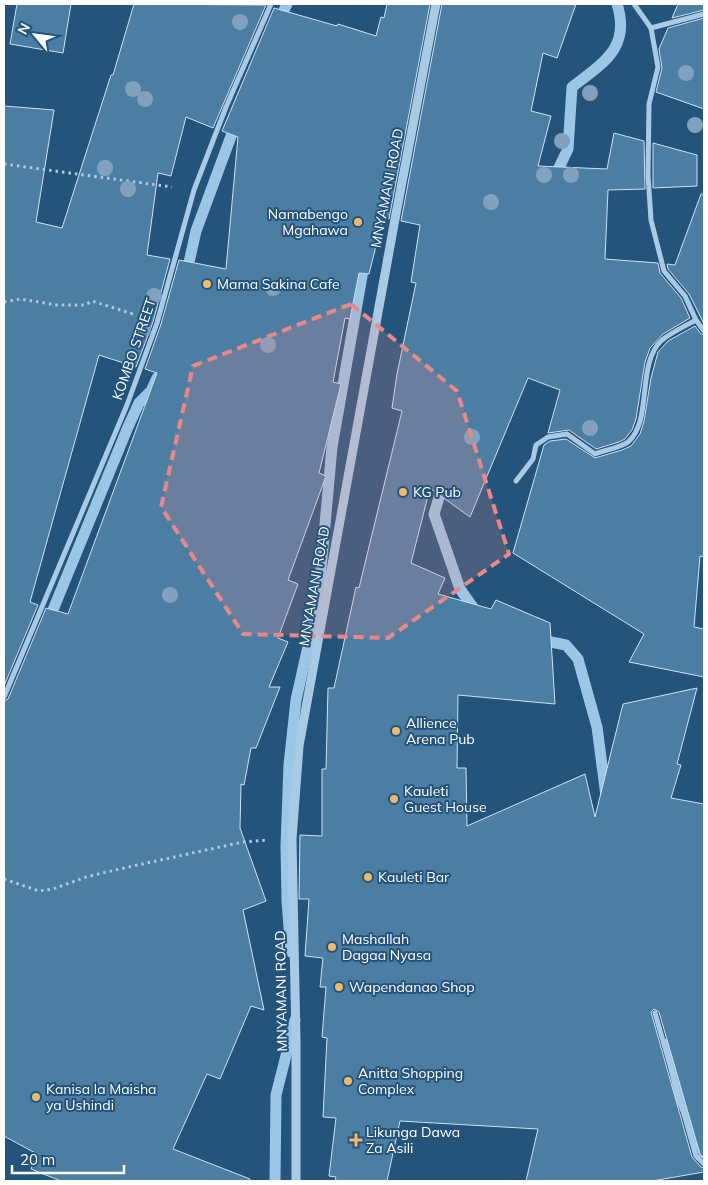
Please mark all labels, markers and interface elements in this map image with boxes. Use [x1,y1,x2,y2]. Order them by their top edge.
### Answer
north arrow [10,10,60,60]
text: N [13,20,34,38]
street label: MNYAMANI ROAD [367,127,407,249]
place label: Namabengo Mgahawa [268,205,348,239]
marker: Namabengo Mgahawa [352,216,364,228]
place label: Mama Sakina Cafe [217,275,340,293]
marker: Mama Sakina Cafe [201,278,213,290]
street label: KOMBO STREET [108,295,160,402]
place label: KG Pub [413,483,461,501]
marker: KG Pub [397,486,409,498]
street label: MNYAMANI ROAD [295,525,333,647]
place label: Allience Arena Pub [406,714,475,748]
marker: Allience Arena Pub [390,725,402,737]
place label: Kauleti Guest House [404,782,487,816]
marker: Kauleti Guest House [388,793,400,805]
place label: Kauleti Bar [378,868,450,886]
marker: Kauleti Bar [362,871,374,883]
street label: MNYAMANI ROAD [271,930,291,1052]
place label: Mashallah Dagaa Nyasa [342,930,431,964]
marker: Mashallah Dagaa Nyasa [326,941,338,953]
place label: Wapendanao Shop [349,978,475,996]
marker: Wapendanao Shop [333,981,345,993]
place label: Anitta Shopping Complex [358,1064,463,1098]
marker: Anitta Shopping Complex [342,1075,354,1087]
place label: Kanisa la Maisha ya Ushindi [46,1080,157,1114]
marker: Kanisa la Maisha ya Ushindi [30,1091,42,1103]
place label: Likunga Dawa Za Asili [366,1123,460,1157]
marker: Likunga Dawa Za Asili [350,1134,362,1146]
scale bar [12,1142,125,1174]
text: 20 m [20,1150,55,1169]

